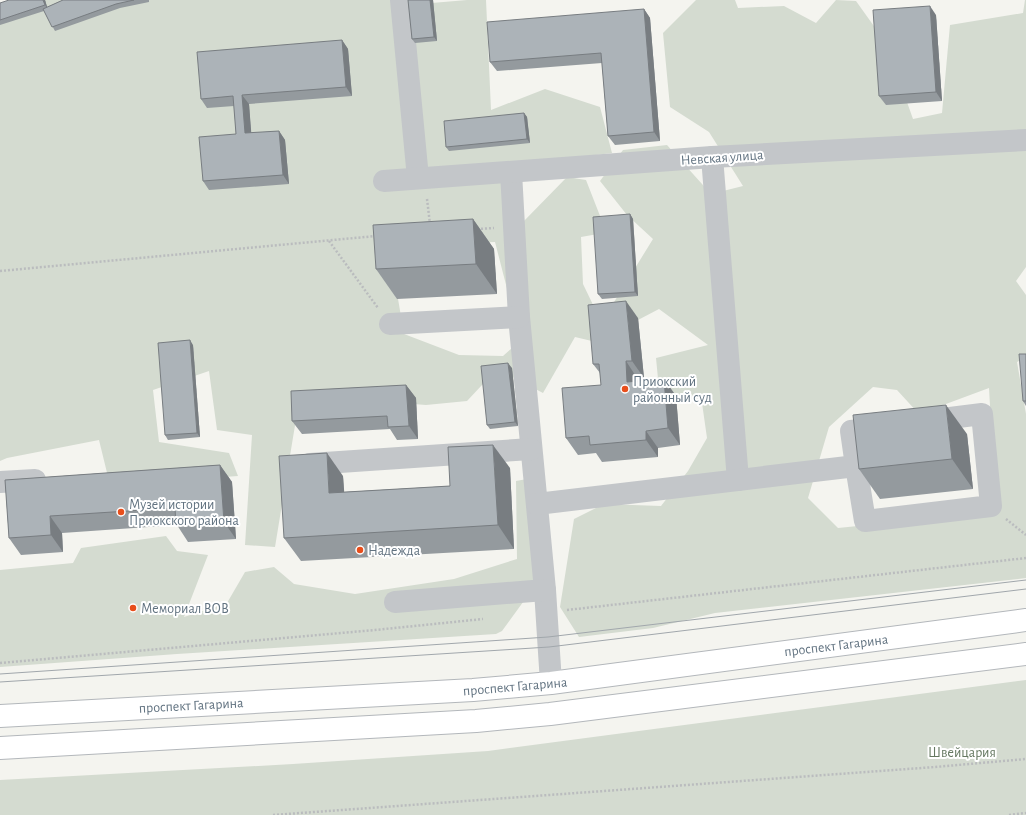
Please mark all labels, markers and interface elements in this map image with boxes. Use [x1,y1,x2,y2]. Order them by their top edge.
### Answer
street label: Невская улица [680,148,764,168]
place label: Приокский районный суд [633,375,712,405]
marker: Приокский районный суд [620,384,630,394]
place label: Музей истории Приокского района [129,498,239,528]
marker: Музей истории Приокского района [116,507,126,517]
place label: Надежда [368,544,421,558]
marker: Надежда [355,545,365,555]
place label: Мемориал ВОВ [141,602,229,616]
marker: Мемориал ВОВ [128,603,138,613]
street label: проспект Гагарина [783,633,890,659]
street label: проспект Гагарина [462,675,568,699]
street label: проспект Гагарина [138,696,244,716]
park label: Швейцария [928,746,996,760]

